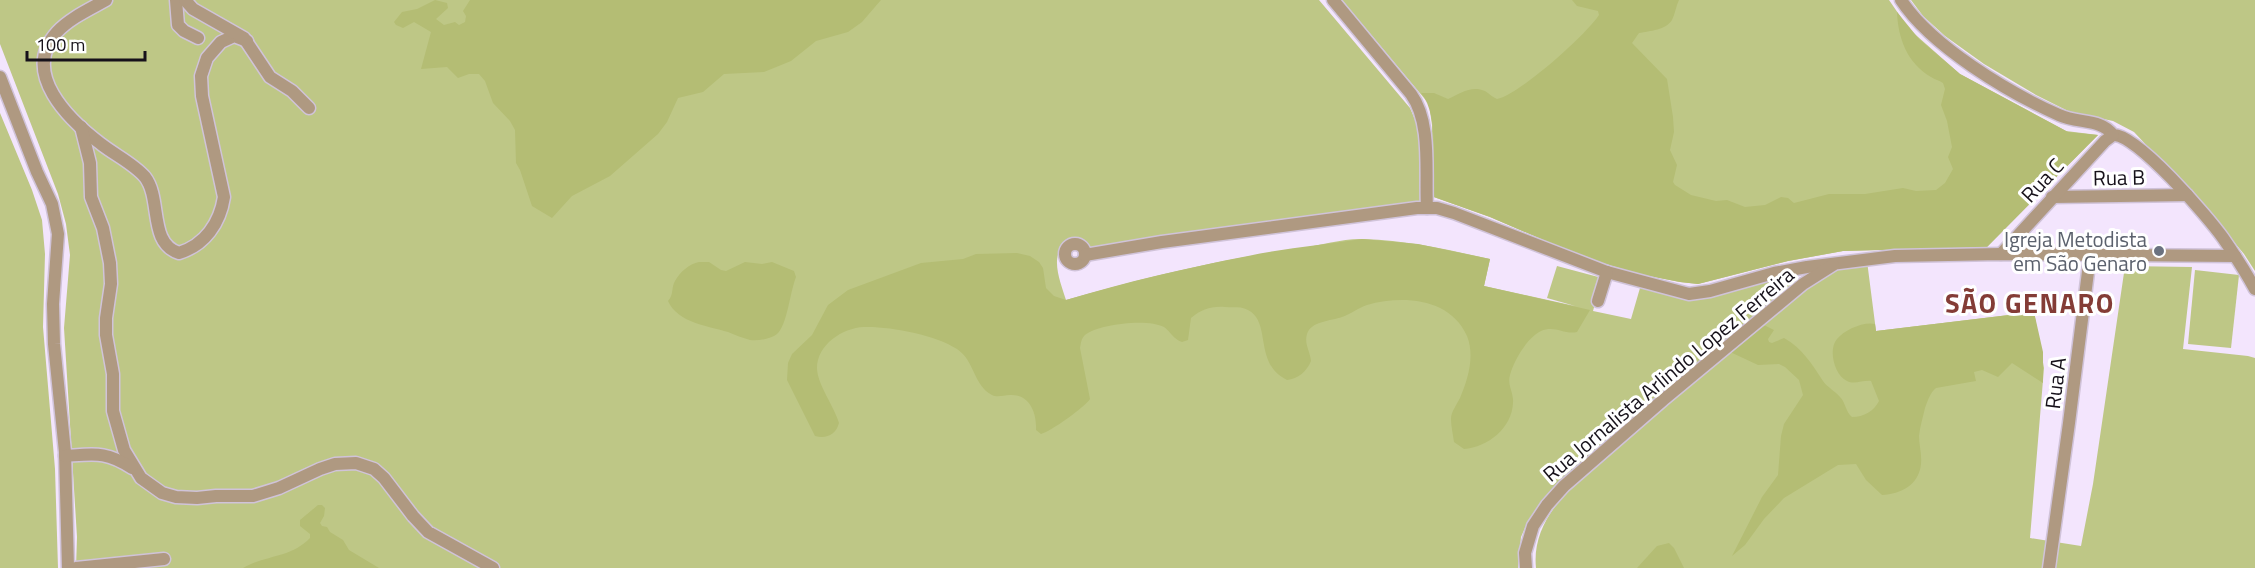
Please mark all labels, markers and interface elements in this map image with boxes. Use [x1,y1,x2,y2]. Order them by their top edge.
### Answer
scale bar [27,24,146,62]
text: 100 m [36,31,85,58]
street label: Rua C [2013,151,2071,209]
street label: Rua B [2093,161,2145,193]
place label: Igreja Metodista em São Genaro [2004,223,2147,279]
marker: Igreja Metodista em São Genaro [2152,244,2166,258]
street label: Rua Jornalista Arlindo Lopez Ferreira [1535,259,1801,489]
district label: SÃO GENARO [1945,282,2115,323]
street label: Rua A [2036,355,2074,411]

